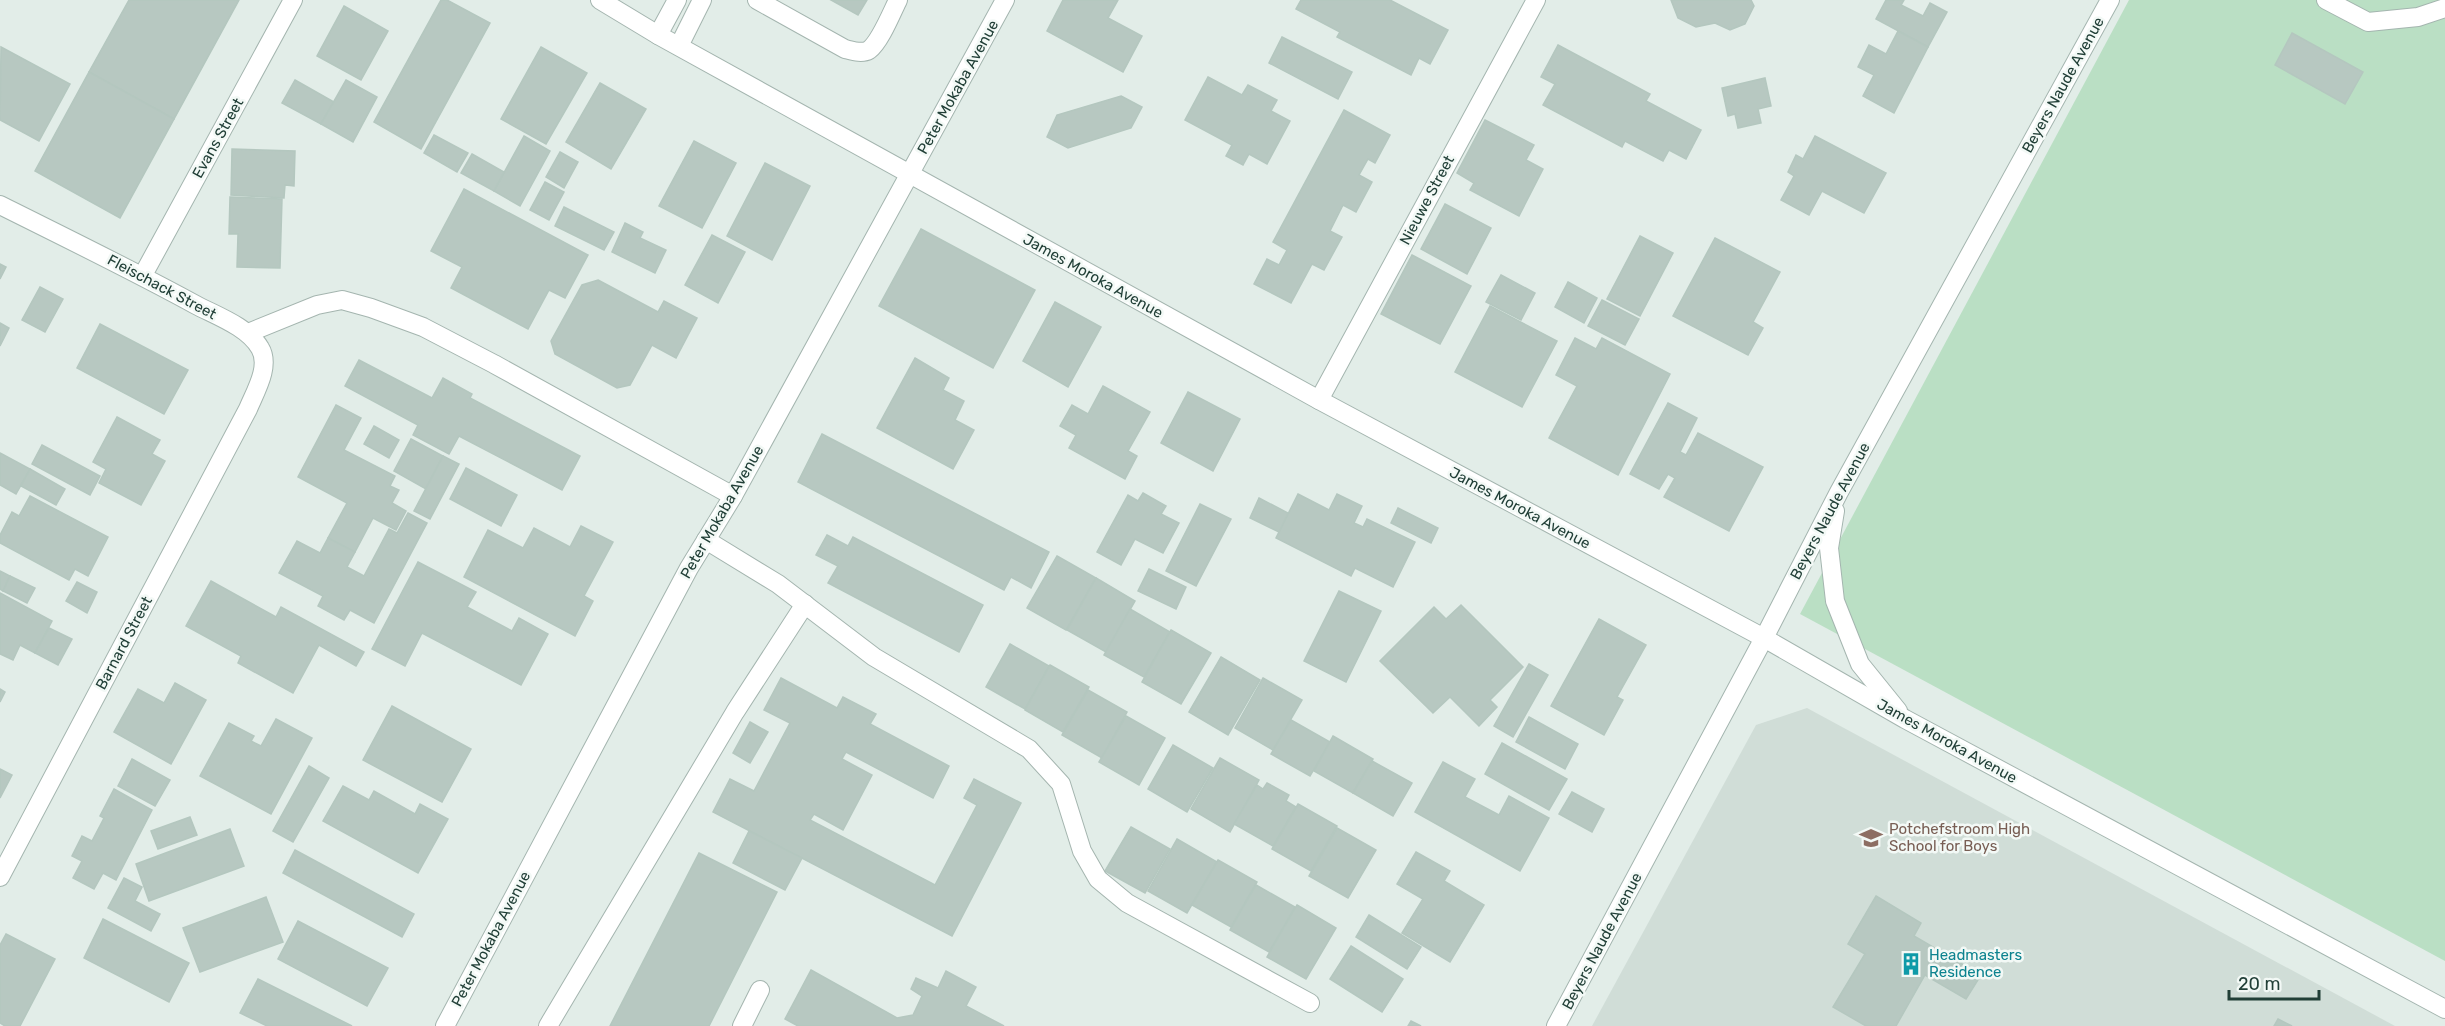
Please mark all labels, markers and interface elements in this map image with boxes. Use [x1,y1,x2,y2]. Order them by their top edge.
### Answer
street label: Beyers Naude Avenue [2018,14,2108,156]
street label: Peter Mokaba Avenue [914,17,1002,157]
street label: Evans Street [189,95,247,181]
street label: Nieuwe Street [1396,152,1458,248]
street label: James Moroka Avenue [1020,230,1166,322]
street label: Fleischack Street [104,251,220,323]
street label: Beyers Naude Avenue [1786,439,1874,583]
street label: Peter Mokaba Avenue [677,442,767,582]
street label: James Moroka Avenue [1446,463,1594,553]
street label: Barnard Street [92,593,156,693]
street label: James Moroka Avenue [1874,695,2020,787]
place label: Potchefstroom High School for Boys [1889,820,2030,855]
school or university icon: Potchefstroom High School for Boys [1858,825,1884,851]
street label: Peter Mokaba Avenue [448,868,534,1010]
street label: Beyers Naude Avenue [1558,869,1646,1013]
place label: Headmasters Residence [1929,946,2023,981]
building icon: Headmasters Residence [1898,951,1924,977]
scale bar [2229,963,2319,1001]
text: 20 m [2238,973,2280,995]

